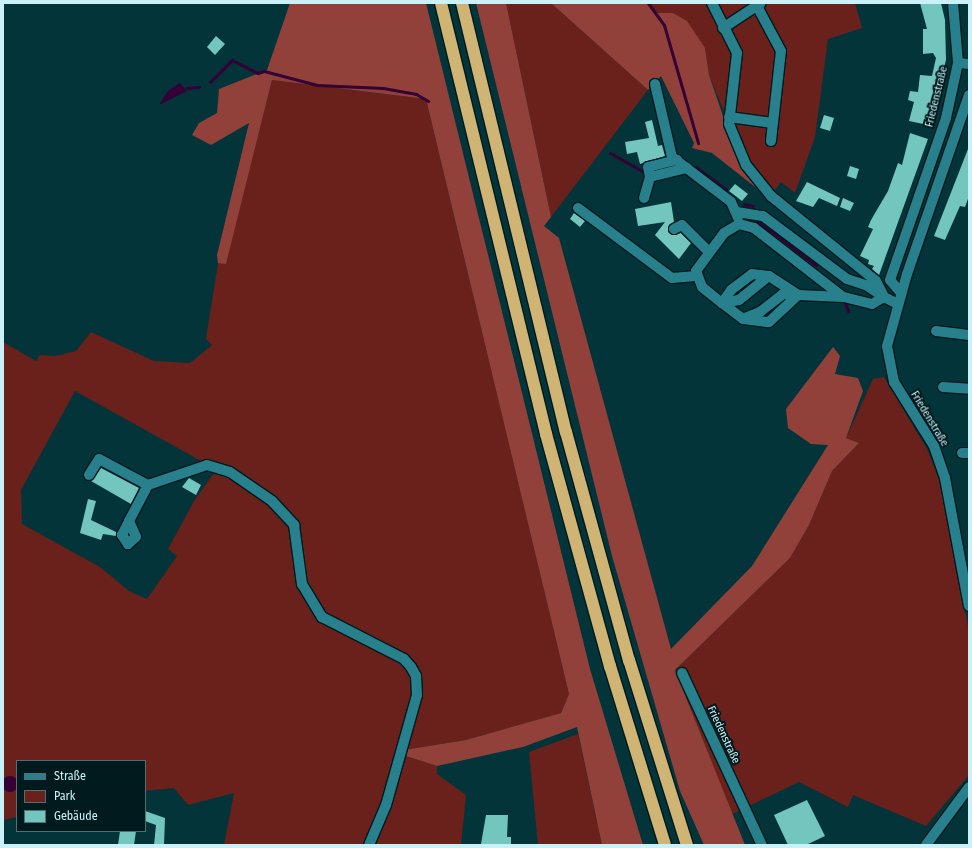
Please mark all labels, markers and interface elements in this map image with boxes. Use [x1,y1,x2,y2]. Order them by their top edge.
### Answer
street label: Friedenstraße [923,65,951,129]
street label: Friedenstraße [907,389,951,449]
street label: Friedenstraße [704,704,742,766]
legend [16,760,146,832]
text: Straße [54,769,86,783]
text: Park [54,789,75,803]
text: Gebäude [54,809,98,823]

